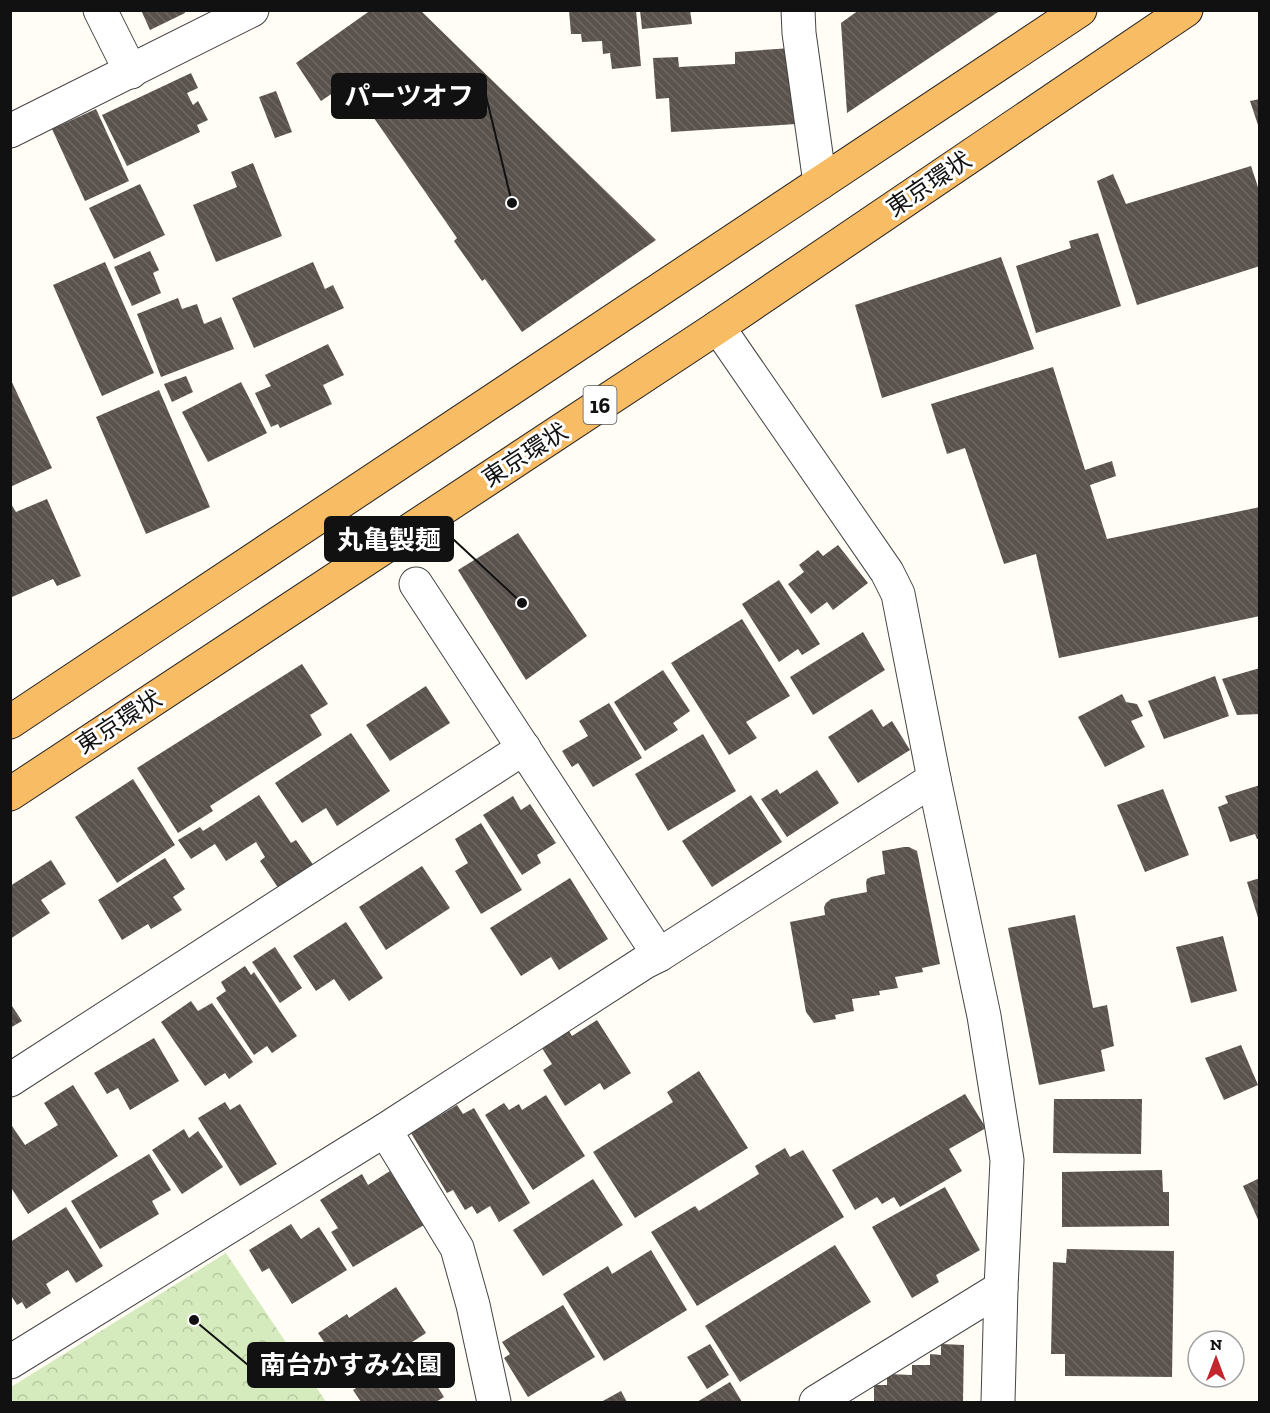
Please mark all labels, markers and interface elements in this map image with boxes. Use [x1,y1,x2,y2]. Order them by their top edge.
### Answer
callout: パーツオフ [332,74,486,118]
text: パーツオフ [344,80,474,112]
street label: 東京環状 [881,145,977,222]
road number: 16 [584,386,616,424]
street label: 東京環状 [477,416,573,493]
callout: 丸亀製麺 [325,517,453,561]
text: 丸亀製麺 [337,524,441,556]
street label: 東京環状 [71,683,167,760]
north arrow [1186,1329,1246,1389]
text: N [1210,1335,1222,1354]
callout: 南台かすみ公園 [248,1343,454,1387]
text: 南台かすみ公園 [260,1349,442,1381]

